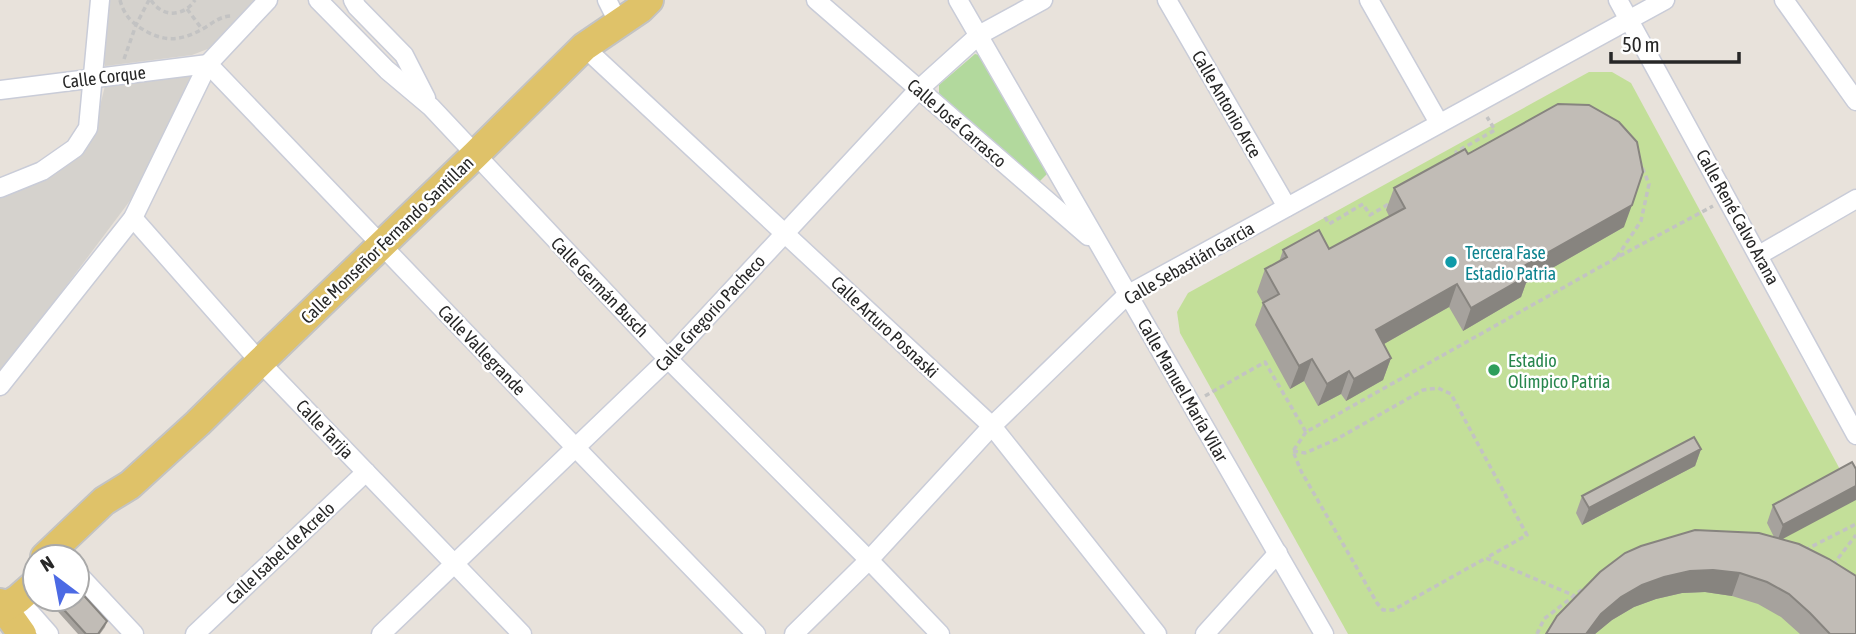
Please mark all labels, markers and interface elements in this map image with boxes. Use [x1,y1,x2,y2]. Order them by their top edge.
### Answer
scale bar [1611,21,1739,65]
text: 50 m [1622,32,1660,56]
street label: Calle Antonio Arce [1188,47,1266,161]
street label: Calle Corque [61,61,147,93]
street label: Calle José Carrasco [903,74,1011,172]
street label: Calle René Calvo Arana [1692,146,1784,288]
street label: Calle Monseñor Fernando Santillan [296,152,478,328]
street label: Calle Sebastián Garcia [1120,217,1258,309]
street label: Calle Germán Busch [547,233,653,341]
place label: Tercera Fase Estadio Patria [1465,242,1556,284]
street label: Calle Gregorio Pacheco [651,251,769,375]
marker: Tercera Fase Estadio Patria [1443,254,1459,270]
street label: Calle Arturo Posnaski [827,272,943,382]
street label: Calle Vallegrande [434,301,530,399]
street label: Calle Manuel María Vilar [1133,315,1233,466]
place label: Estadio Olímpico Patria [1508,350,1610,392]
marker: Estadio Olímpico Patria [1486,362,1502,378]
street label: Calle Tarija [292,395,358,463]
street label: Calle Isabel de Acrelo [221,497,339,609]
north arrow [21,543,91,613]
text: N [36,551,58,576]

